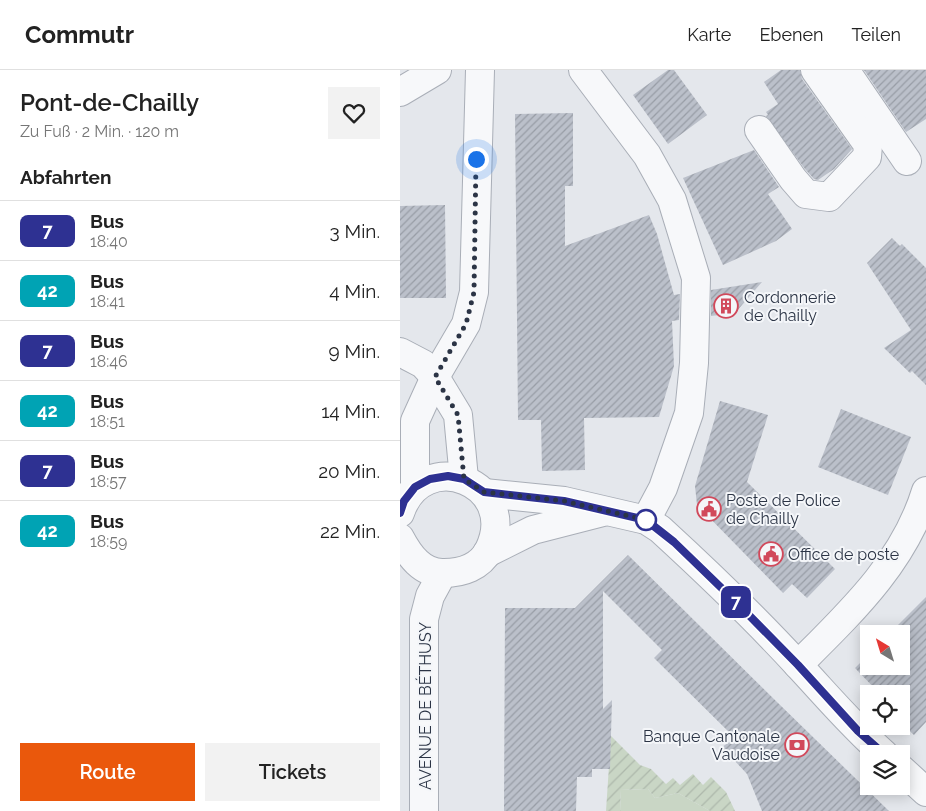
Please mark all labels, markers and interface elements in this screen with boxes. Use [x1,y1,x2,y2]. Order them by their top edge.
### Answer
text: Commutr [25,20,134,49]
text: Karte [687,24,731,45]
text: Ebenen [759,24,824,45]
text: Teilen [852,24,901,45]
button: heart [328,87,380,139]
text: Pont-de-Chailly [20,88,199,117]
text: Zu Fuß · 2 Min. · 120 m [20,122,179,141]
your location [464,147,489,172]
text: Abfahrten [20,166,111,188]
text: Bus [90,210,124,232]
text: 7 [42,220,53,241]
text: 3 Min. [330,220,380,242]
text: 18:40 [90,232,128,251]
text: Bus [90,270,124,292]
text: 42 [37,280,58,301]
text: 4 Min. [329,280,380,302]
place label: Cordonnerie de Chailly [744,288,836,325]
text: 18:41 [90,292,125,311]
building icon: Cordonnerie de Chailly [713,293,739,319]
text: Bus [90,330,124,352]
text: 7 [42,340,53,361]
text: 9 Min. [329,340,380,362]
text: 18:46 [90,352,128,371]
text: Bus [90,390,124,412]
text: 42 [37,400,58,421]
text: 14 Min. [321,400,380,422]
text: 18:51 [90,412,125,431]
text: Bus [90,450,124,472]
text: 7 [42,460,53,481]
text: 20 Min. [318,460,380,482]
text: 18:57 [90,472,127,491]
place label: Poste de Police de Chailly [726,491,840,528]
public building icon: Poste de Police de Chailly [696,496,722,522]
unlabelled marker [635,509,657,531]
text: Bus [90,510,124,532]
text: 42 [37,520,58,541]
text: 22 Min. [320,520,380,542]
text: 18:59 [90,532,127,551]
public building icon: Office de poste [758,541,784,567]
place label: Office de poste [788,545,899,564]
line badge: 7 [720,586,752,618]
text: 7 [731,591,741,612]
street label: AVENUE DE BÉTHUSY [415,621,435,790]
north arrow [860,625,910,675]
map controls [860,625,910,795]
button: locate [860,685,910,735]
place label: Banque Cantonale Vaudoise [643,727,780,764]
bank icon: Banque Cantonale Vaudoise [784,732,810,758]
button: Route [20,743,195,801]
button: Tickets [205,743,380,801]
button: layers [860,745,910,795]

